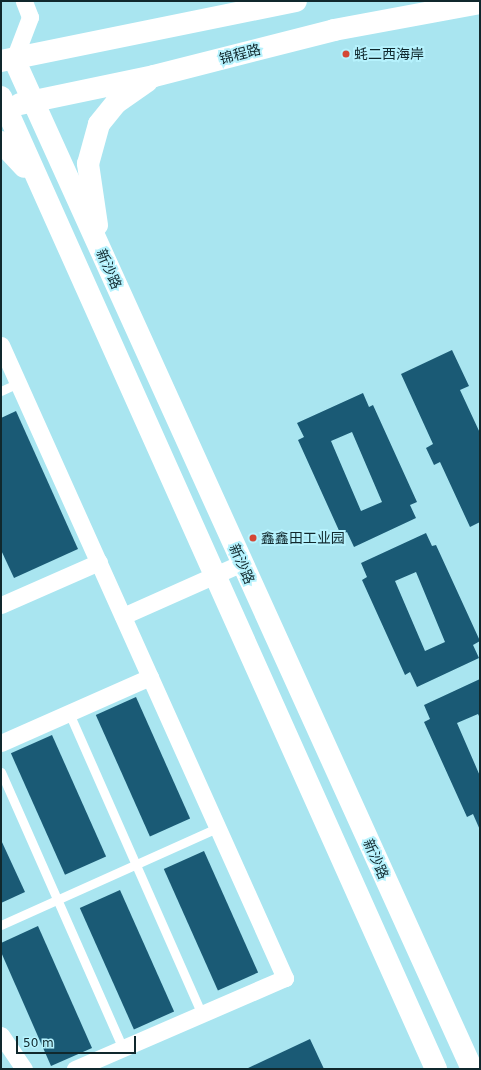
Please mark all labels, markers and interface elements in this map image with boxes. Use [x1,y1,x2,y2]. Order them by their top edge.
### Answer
street label: 锦程路 [218,41,262,67]
place label: 蚝二西海岸 [354,46,424,62]
marker: 蚝二西海岸 [341,49,351,59]
street label: 新沙路 [93,246,125,292]
place label: 鑫鑫田工业园 [261,530,345,546]
marker: 鑫鑫田工业园 [248,533,258,543]
street label: 新沙路 [226,541,258,587]
street label: 新沙路 [360,836,392,882]
scale bar [18,1028,138,1054]
text: 50 m [23,1036,54,1050]

